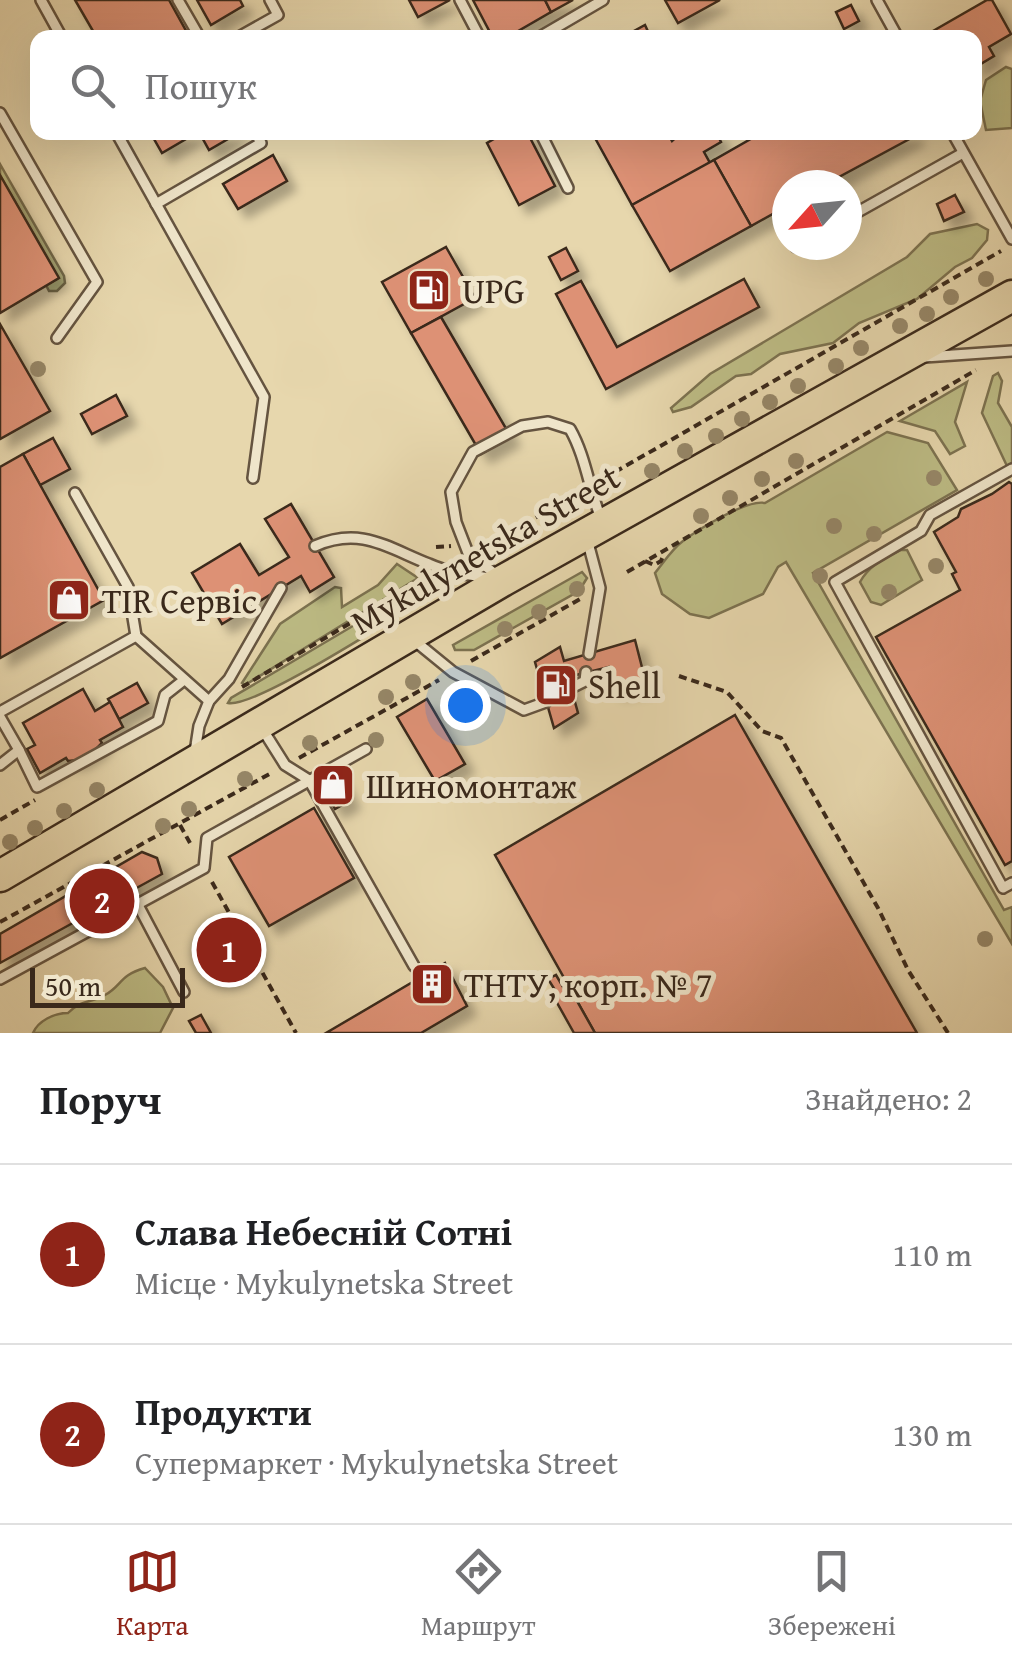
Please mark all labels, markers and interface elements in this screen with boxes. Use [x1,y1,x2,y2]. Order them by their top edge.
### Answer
search box [30,30,982,140]
text: Пошук [145,57,257,113]
icon: search [65,58,120,113]
north arrow [772,170,862,260]
place label: UPG [462,265,525,316]
fuel station icon: UPG [406,267,452,313]
street label: Mykulynetska Street [341,451,629,647]
place label: TIR Сервіс [102,575,257,626]
shop icon: TIR Сервіс [46,577,92,623]
place label: Shell [588,660,661,711]
fuel station icon: Shell [533,662,579,708]
your location [440,680,491,731]
place label: Шиномонтаж [366,760,577,811]
shop icon: Шиномонтаж [310,762,356,808]
pin: 2 [70,864,134,938]
pin: 1 [196,912,262,988]
place label: ТНТУ, корп. № 7 [464,959,713,1010]
building icon: ТНТУ, корп. № 7 [409,961,455,1007]
scale bar [30,963,185,1008]
text: 50 m [45,965,101,1006]
text: Поруч [40,1068,161,1129]
text: Знайдено: 2 [805,1075,972,1122]
text: Слава Небесній Сотні [135,1203,512,1259]
text: 1 [64,1231,81,1278]
text: 110 m [893,1231,972,1278]
text: Місце · Mykulynetska Street [135,1259,513,1306]
text: Продукти [135,1383,312,1439]
text: 2 [64,1411,81,1458]
text: 130 m [893,1411,972,1458]
text: Супермаркет · Mykulynetska Street [135,1439,618,1486]
tab: Карта [116,1544,189,1645]
tab: Маршрут [421,1544,536,1645]
tab: Збережені [768,1544,896,1645]

